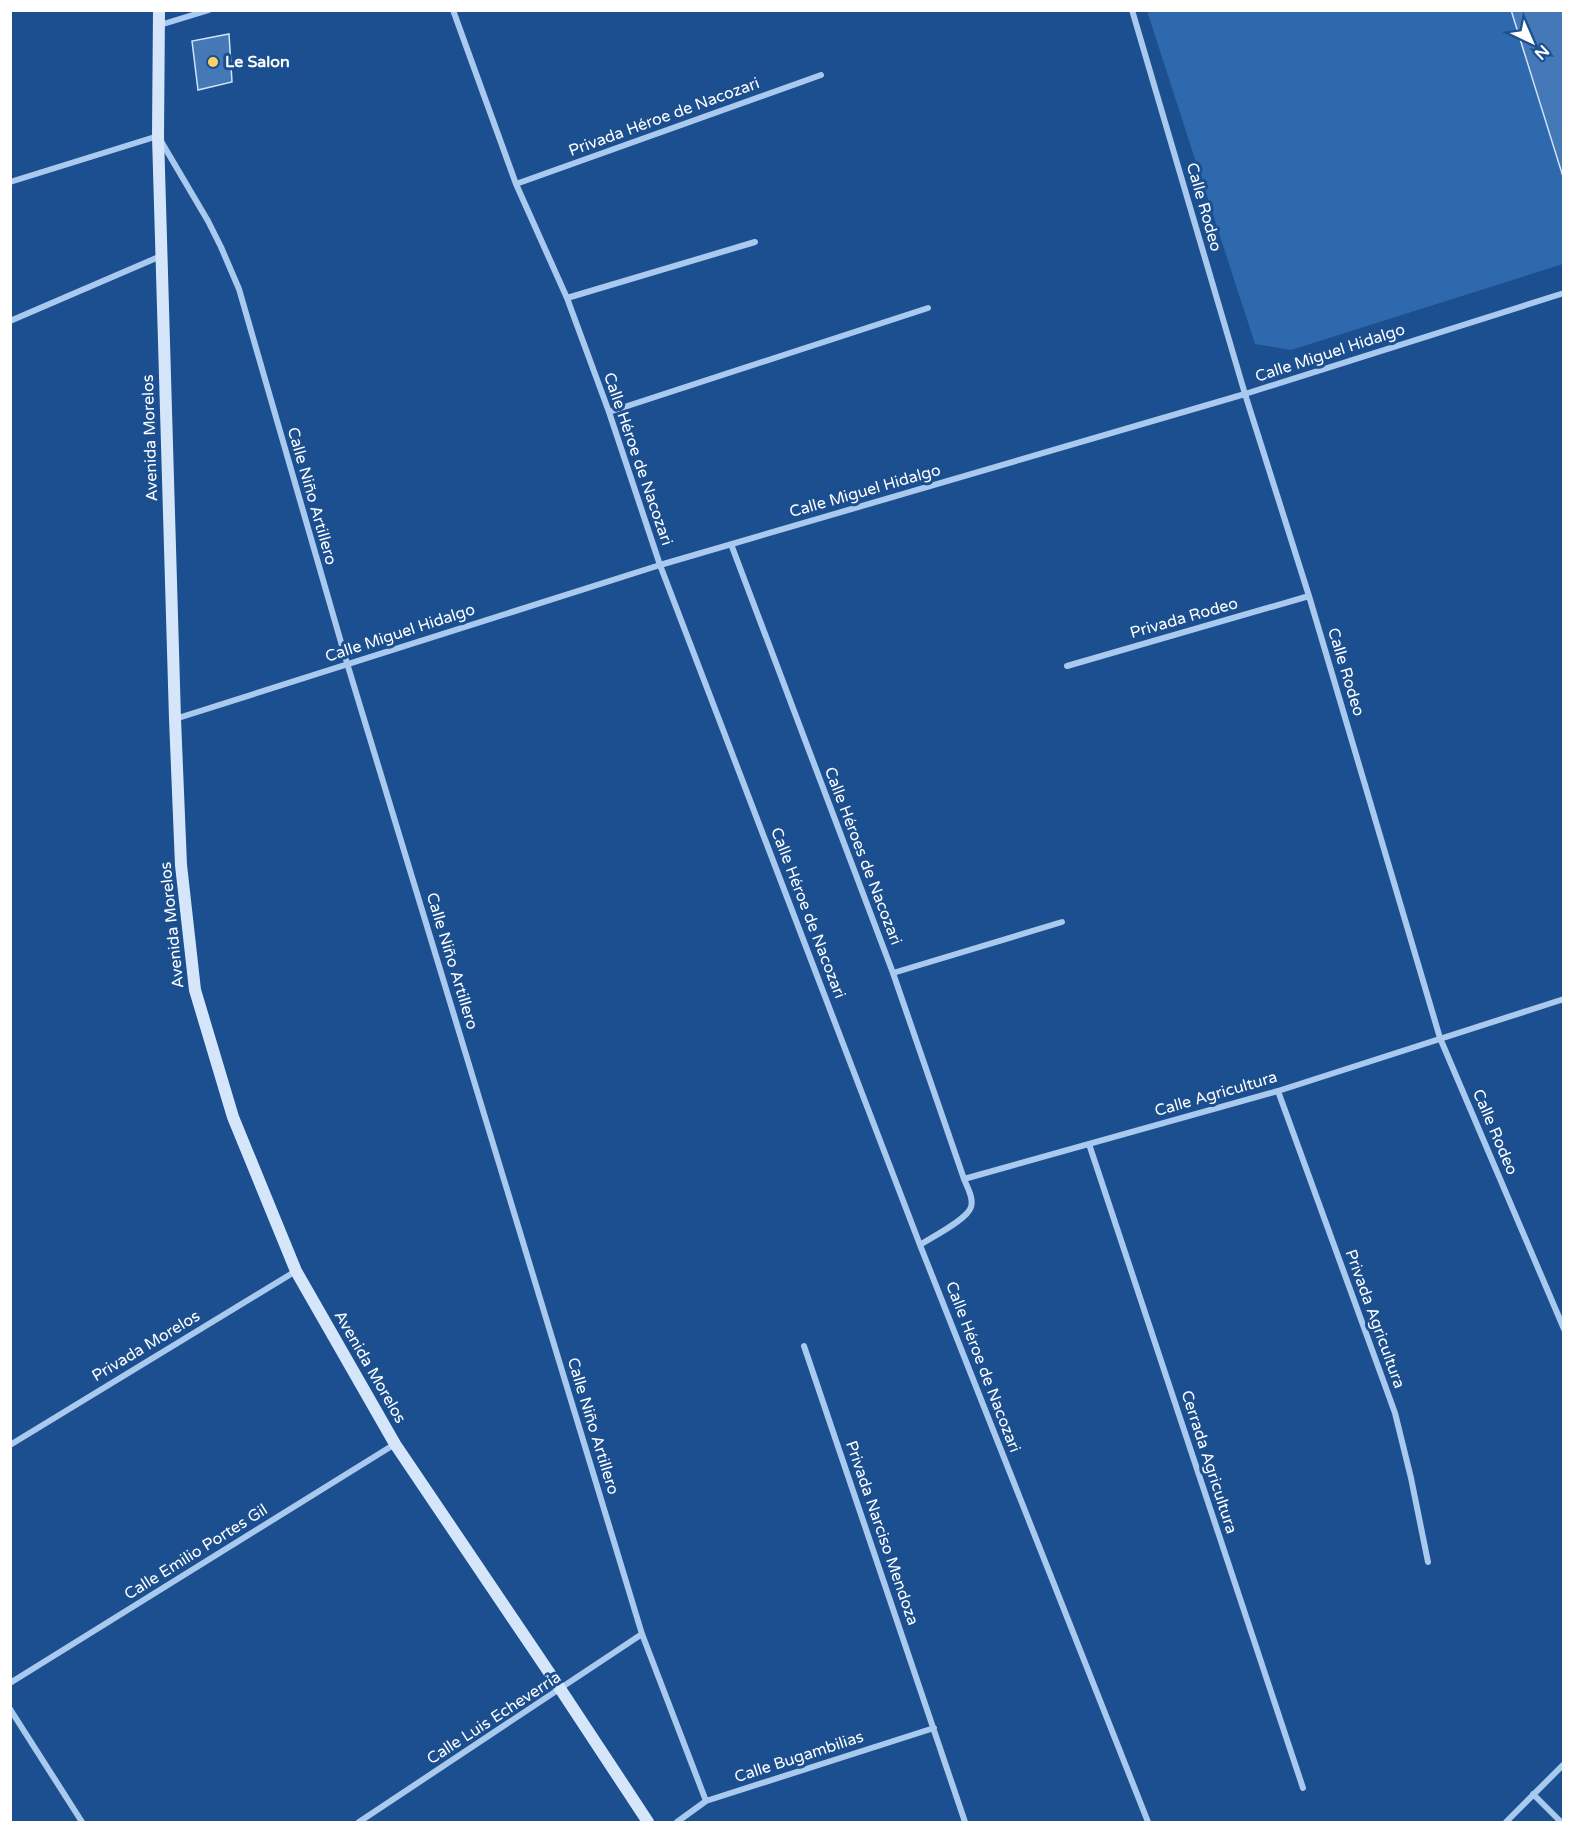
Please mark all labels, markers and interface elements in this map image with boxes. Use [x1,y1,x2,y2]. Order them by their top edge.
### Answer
north arrow [1502,12,1562,72]
text: N [1530,40,1553,64]
place label: Le Salon [225,52,290,72]
marker: Le Salon [206,55,220,69]
street label: Privada Héroe de Nacozari [566,73,762,161]
street label: Calle Rodeo [1182,160,1226,254]
street label: Calle Miguel Hidalgo [1253,319,1407,387]
street label: Calle Héroe de Nacozari [599,370,677,548]
street label: Avenida Morelos [138,374,162,502]
street label: Calle Niño Artillero [283,425,341,567]
street label: Calle Miguel Hidalgo [787,460,943,522]
street label: Privada Rodeo [1128,593,1240,643]
street label: Calle Miguel Hidalgo [323,599,477,667]
street label: Calle Rodeo [1323,625,1369,719]
street label: Calle Héroes de Nacozari [820,764,906,948]
street label: Calle Héroe de Nacozari [766,825,850,1001]
street label: Avenida Morelos [155,861,189,989]
street label: Calle Niño Artillero [422,890,482,1032]
street label: Calle Agricultura [1152,1067,1280,1121]
street label: Calle Rodeo [1468,1086,1522,1178]
street label: Privada Agricultura [1341,1247,1409,1391]
street label: Calle Héroe de Nacozari [941,1279,1025,1455]
street label: Privada Morelos [88,1306,204,1386]
street label: Avenida Morelos [330,1307,410,1427]
street label: Calle Niño Artillero [563,1355,623,1497]
street label: Cerrada Agricultura [1176,1388,1242,1536]
street label: Privada Narciso Mendoza [841,1438,923,1628]
street label: Calle Emilio Portes Gil [121,1500,271,1604]
street label: Calle Luis Echeverría [423,1667,565,1769]
street label: Calle Bugambilias [732,1727,866,1787]

